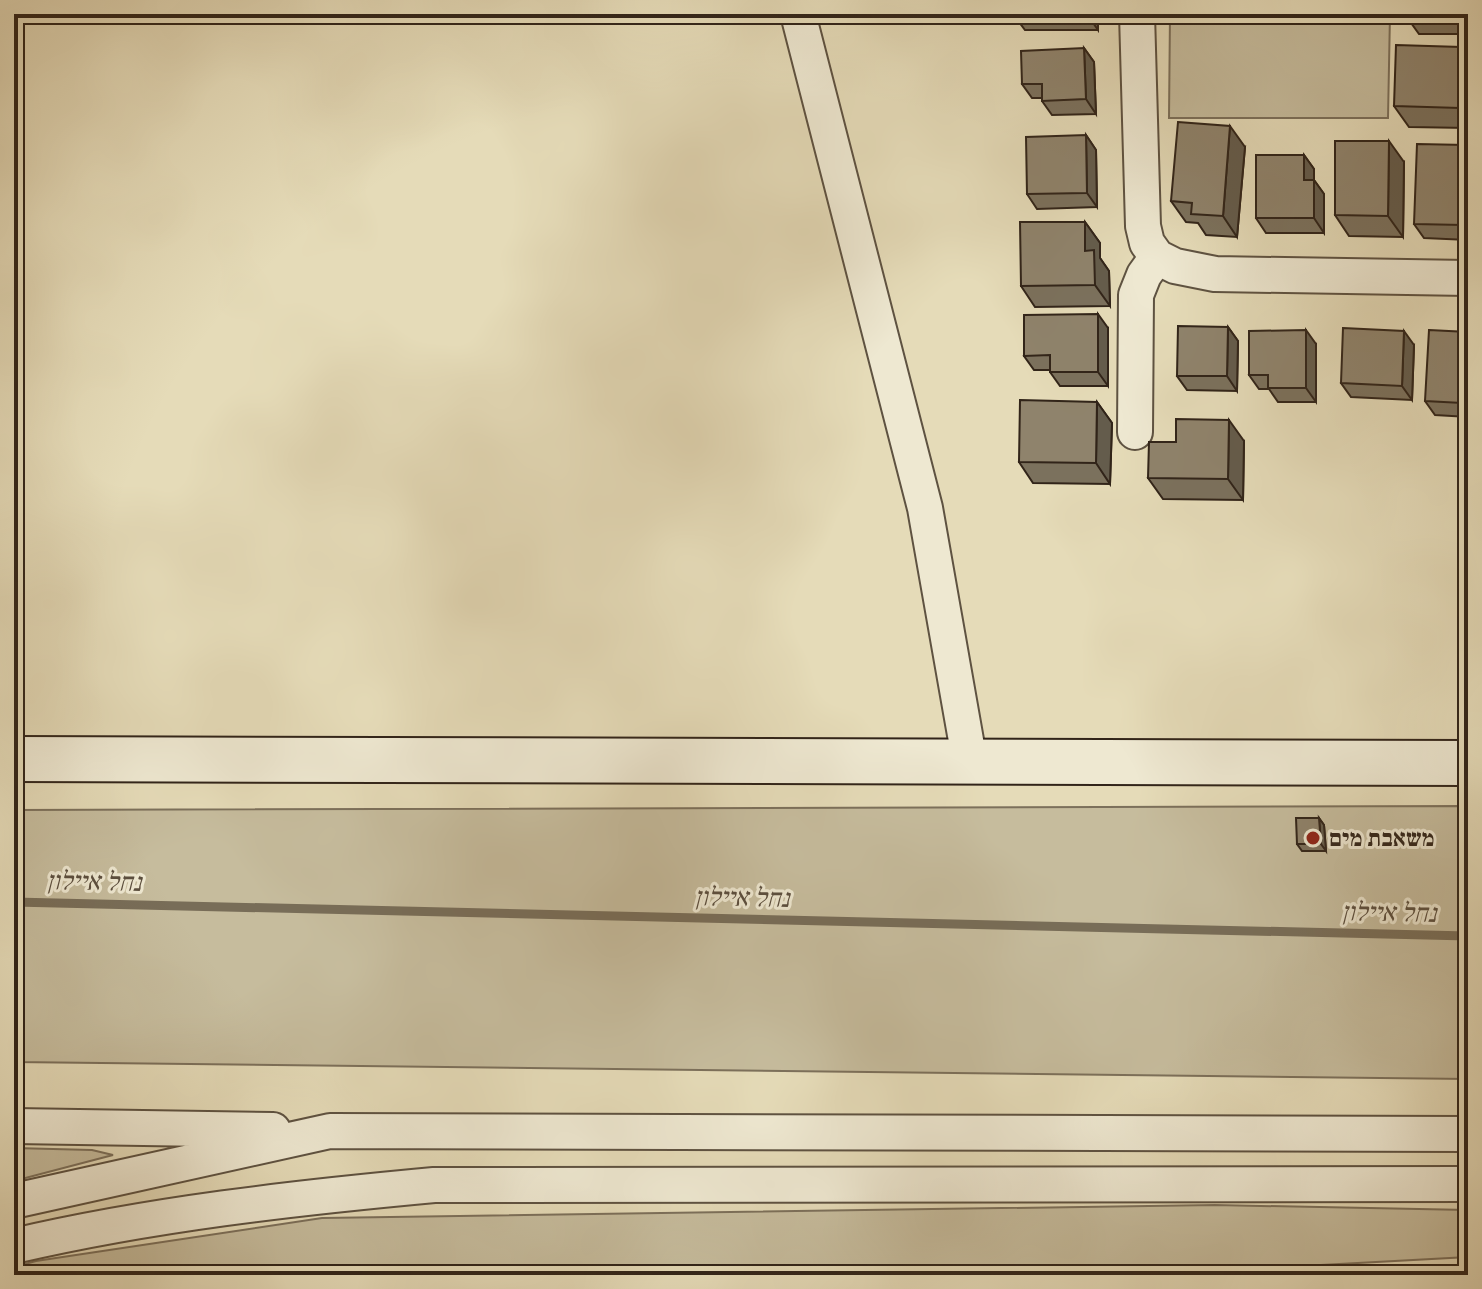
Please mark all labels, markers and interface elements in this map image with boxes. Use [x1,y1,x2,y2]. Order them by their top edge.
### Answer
place label: משאבת מים [1329,824,1435,852]
marker: משאבת מים [1304,829,1322,847]
water label: נחל איילון [46,865,144,898]
water label: נחל איילון [694,881,792,914]
water label: נחל איילון [1341,896,1439,929]

